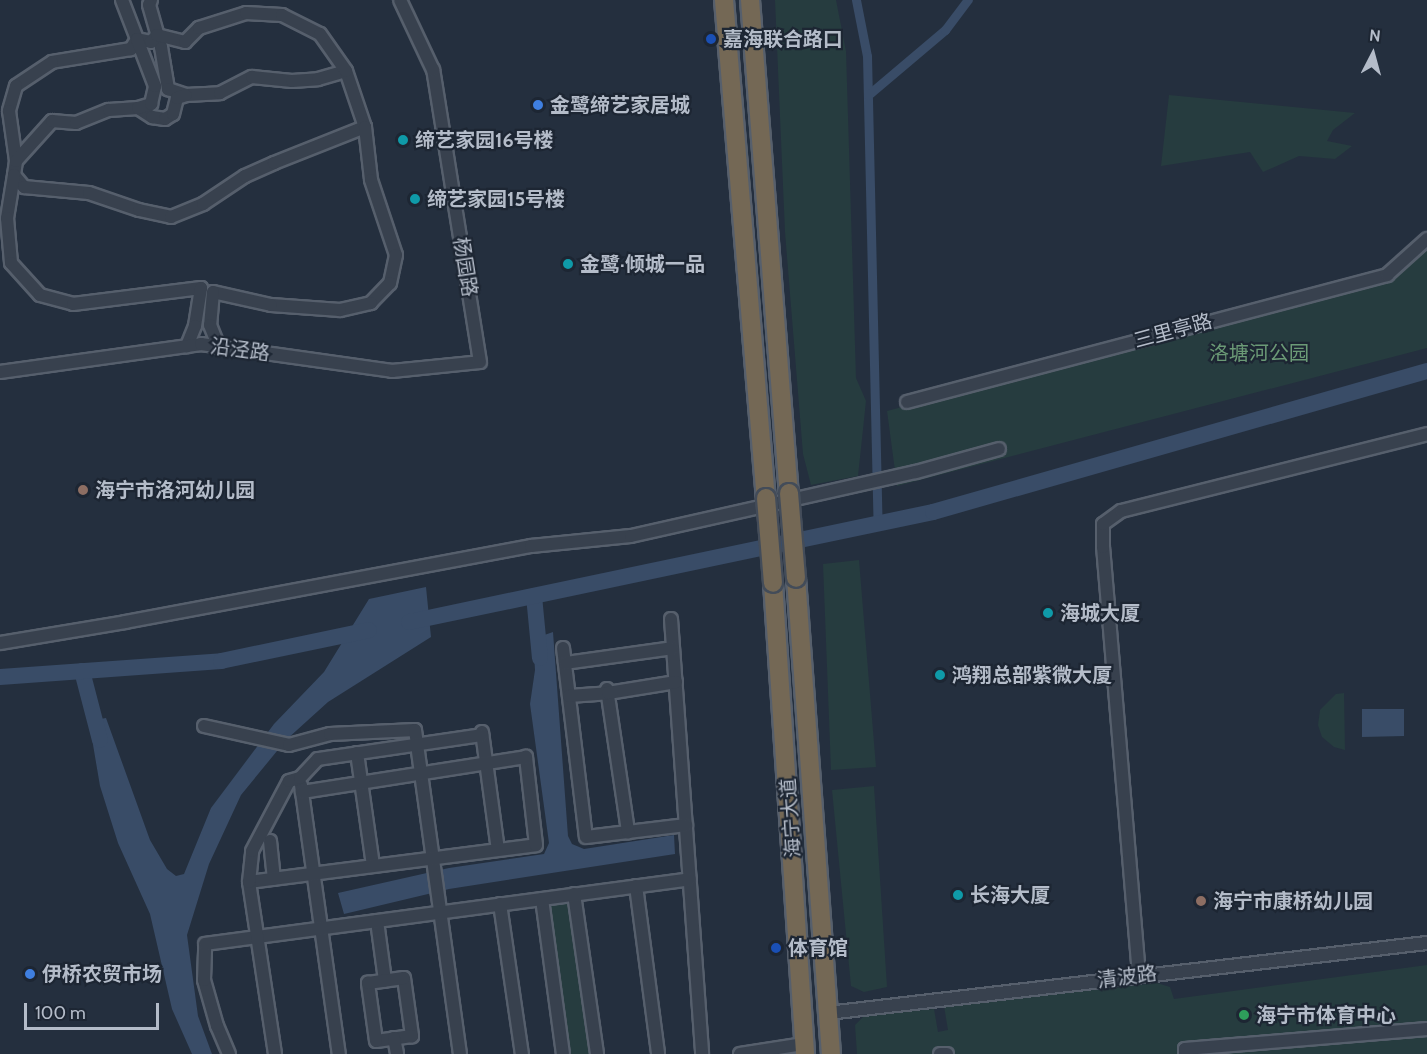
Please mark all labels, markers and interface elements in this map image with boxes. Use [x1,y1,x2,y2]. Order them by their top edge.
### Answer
north arrow [1343,24,1403,84]
text: N [1368,26,1382,46]
place label: 嘉海联合路口 [723,27,843,51]
marker: 嘉海联合路口 [704,32,718,46]
place label: 金鹭缔艺家居城 [550,93,690,117]
marker: 金鹭缔艺家居城 [531,98,545,112]
place label: 缔艺家园16号楼 [415,128,554,152]
marker: 缔艺家园16号楼 [396,133,410,147]
place label: 缔艺家园15号楼 [427,187,565,211]
marker: 缔艺家园15号楼 [408,192,422,206]
street label: 杨园路 [448,235,482,299]
place label: 金鹭·倾城一品 [580,252,705,276]
marker: 金鹭·倾城一品 [561,257,575,271]
street label: 三里亭路 [1131,309,1215,353]
street label: 沿泾路 [209,334,271,366]
park label: 洛塘河公园 [1209,341,1309,365]
place label: 海宁市洛河幼儿园 [95,478,255,502]
marker: 海宁市洛河幼儿园 [76,483,90,497]
place label: 海城大厦 [1060,601,1140,625]
marker: 海城大厦 [1041,606,1055,620]
place label: 鸿翔总部紫微大厦 [952,663,1112,687]
marker: 鸿翔总部紫微大厦 [933,668,947,682]
street label: 海宁大道 [776,777,806,859]
place label: 长海大厦 [970,883,1050,907]
marker: 长海大厦 [951,888,965,902]
place label: 海宁市康桥幼儿园 [1213,889,1373,913]
marker: 海宁市康桥幼儿园 [1194,894,1208,908]
place label: 体育馆 [788,936,848,960]
marker: 体育馆 [769,941,783,955]
street label: 清波路 [1096,961,1158,993]
place label: 伊桥农贸市场 [42,962,162,986]
marker: 伊桥农贸市场 [23,967,37,981]
scale bar [27,991,162,1029]
text: 100 m [35,1002,86,1024]
place label: 海宁市体育中心 [1256,1003,1396,1027]
marker: 海宁市体育中心 [1237,1008,1251,1022]

